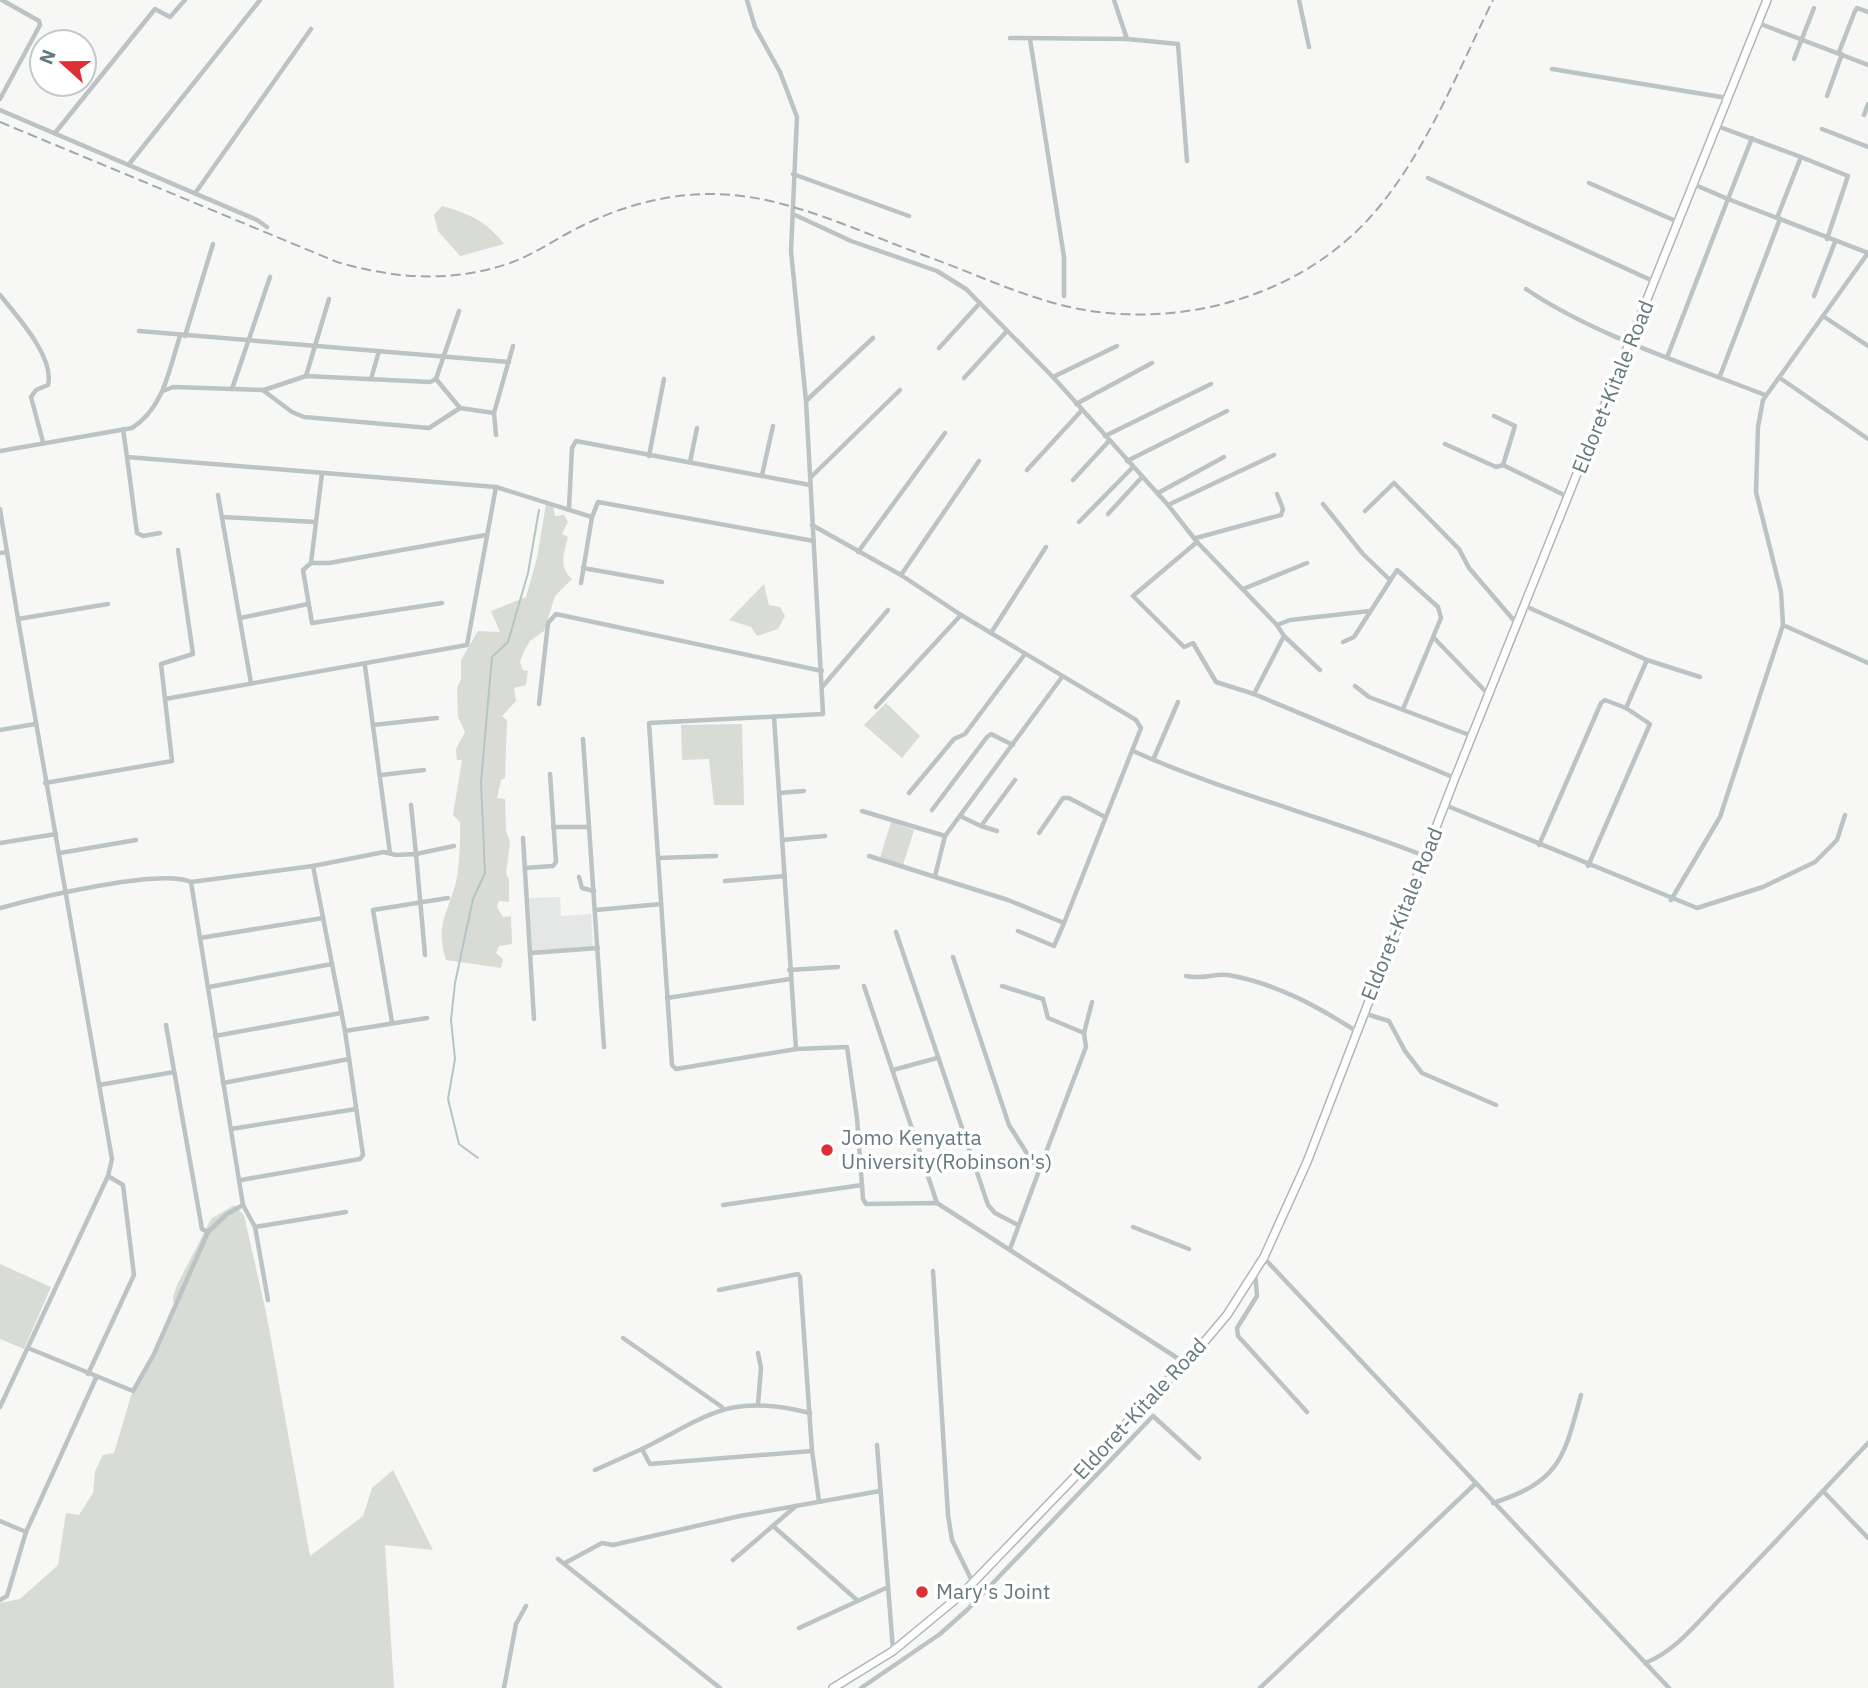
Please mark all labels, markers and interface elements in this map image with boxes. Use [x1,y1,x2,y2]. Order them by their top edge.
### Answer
north arrow [28,28,98,98]
text: N [33,46,61,68]
street label: Eldoret-Kitale Road [1565,296,1660,477]
street label: Eldoret-Kitale Road [1354,823,1449,1004]
place label: Jomo Kenyatta University(Robinson's) [841,1123,1052,1175]
marker: Jomo Kenyatta University(Robinson's) [819,1142,835,1158]
street label: Eldoret-Kitale Road [1066,1331,1212,1485]
place label: Mary's Joint [936,1577,1050,1605]
marker: Mary's Joint [914,1584,930,1600]

